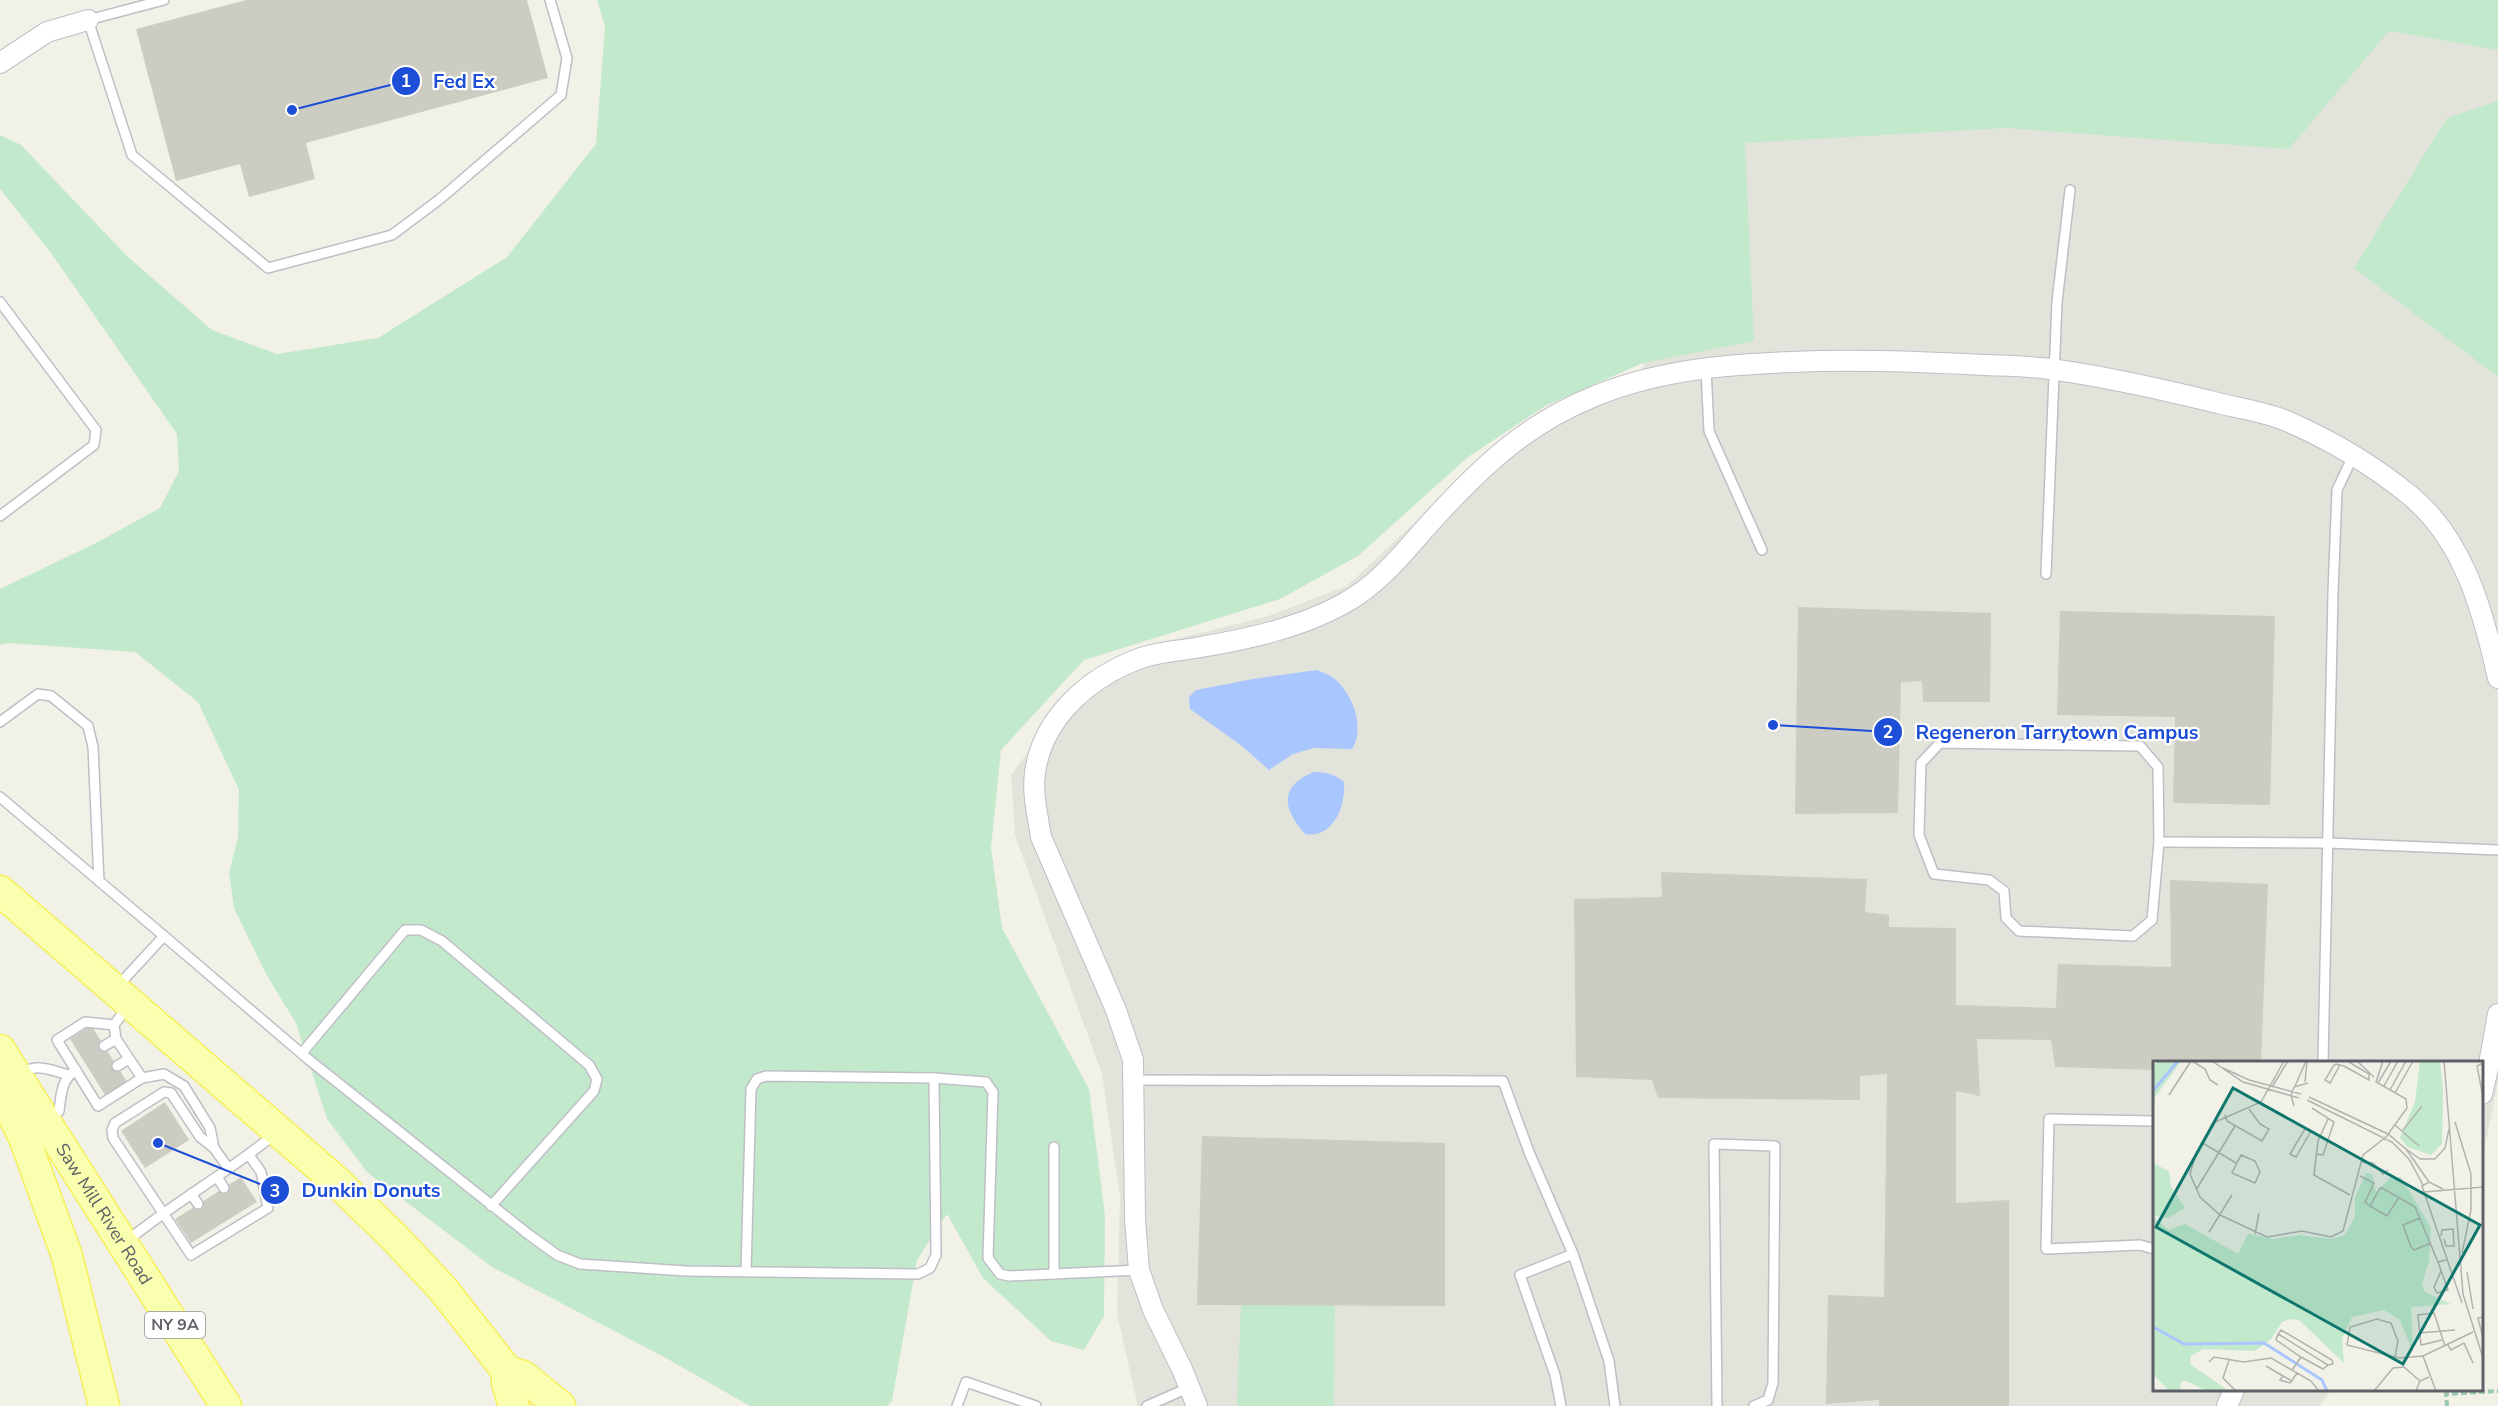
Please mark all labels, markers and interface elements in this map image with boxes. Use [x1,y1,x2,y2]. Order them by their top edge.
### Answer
callout: Fed Ex [391,62,507,100]
text: Fed Ex [433,68,496,95]
text: 1 [401,69,411,93]
callout: Regeneron Tarrytown Campus [1873,713,2210,751]
text: Regeneron Tarrytown Campus [1915,719,2199,746]
text: 2 [1883,720,1893,744]
inset map [2153,1061,2483,1391]
street label: Saw Mill River Road [50,1138,158,1289]
callout: Dunkin Donuts [260,1171,453,1209]
text: Dunkin Donuts [302,1177,441,1204]
text: 3 [270,1179,280,1203]
road number: NY 9A [145,1312,205,1338]

